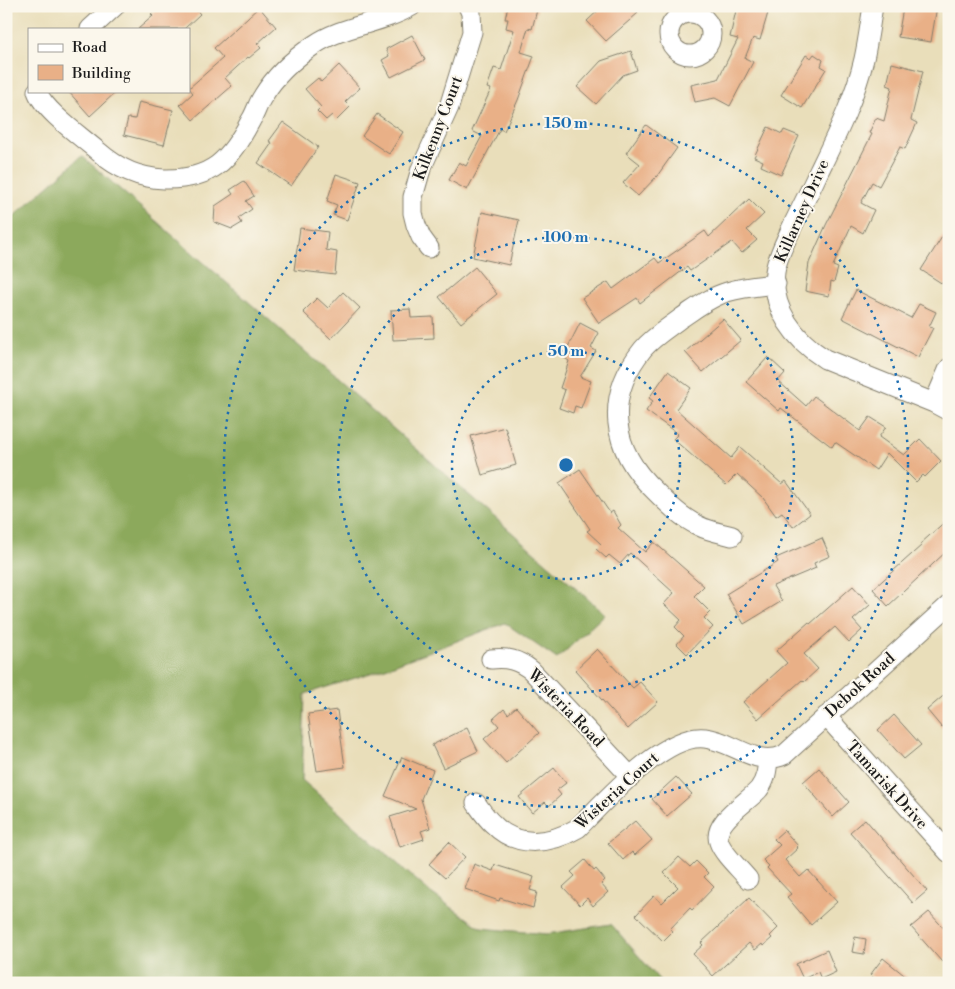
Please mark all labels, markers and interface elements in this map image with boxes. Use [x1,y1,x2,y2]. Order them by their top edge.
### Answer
legend [28,28,190,92]
text: Road [72,38,107,57]
text: Building [71,64,131,83]
street label: Kilkenny Court [409,73,467,183]
text: 150 m [544,114,588,133]
street label: Killarney Drive [770,156,834,266]
text: 100 m [544,228,589,247]
text: 50 m [548,342,584,361]
centre of rings [557,456,575,474]
street label: Debok Road [821,648,899,722]
street label: Wisteria Road [523,664,608,751]
street label: Tamarisk Drive [842,737,932,833]
street label: Wisteria Court [570,748,663,835]

